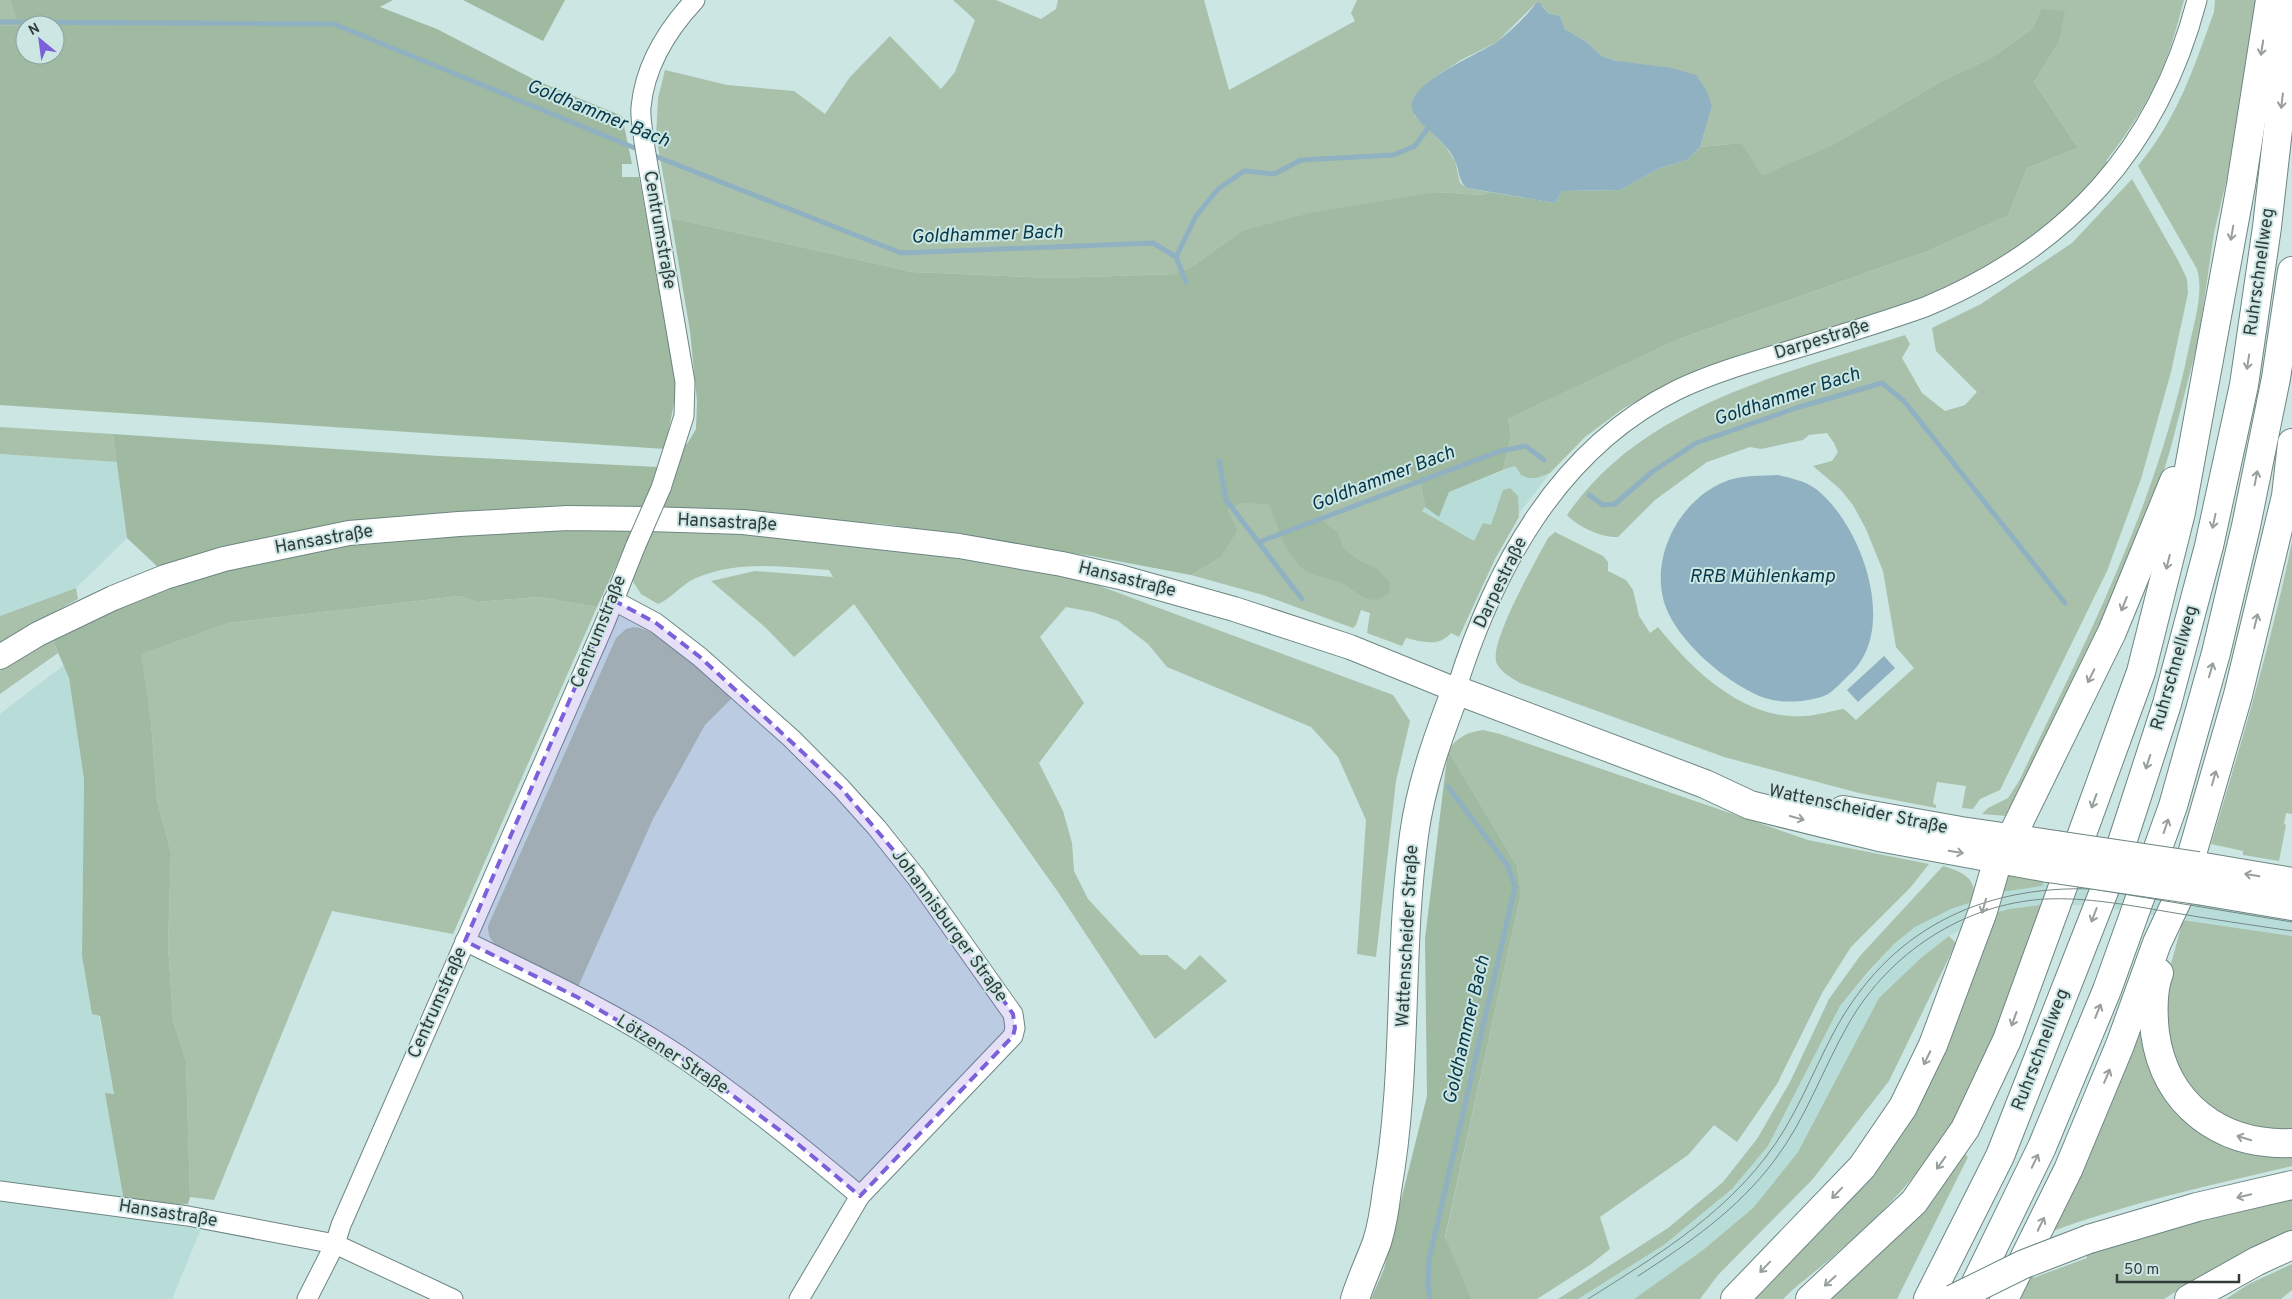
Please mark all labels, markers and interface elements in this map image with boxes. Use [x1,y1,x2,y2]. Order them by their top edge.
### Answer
north arrow [15,15,65,65]
text: N [26,20,43,40]
one-way arrow [2257,40,2267,56]
water label: Goldhammer Bach [523,74,674,154]
one-way arrow [2277,93,2287,109]
street label: Centrumstraße [637,169,681,291]
street label: Ruhrschnellweg [2240,207,2280,337]
water label: Goldhammer Bach [911,220,1064,250]
one-way arrow [2226,225,2236,241]
street label: Darpestraße [1771,315,1873,365]
one-way arrow [2242,354,2252,370]
water label: Goldhammer Bach [1711,362,1864,432]
water label: Goldhammer Bach [1308,440,1459,517]
one-way arrow [2252,470,2261,486]
street label: Hansastraße [677,509,777,537]
one-way arrow [2209,513,2218,529]
street label: Hansastraße [273,520,375,560]
street label: Darpestraße [1469,534,1533,632]
one-way arrow [2163,554,2172,570]
street label: Hansastraße [1076,557,1178,603]
water label: RRB Mühlenkamp [1689,565,1835,589]
street label: Centrumstraße [566,572,632,692]
one-way arrow [2119,596,2128,611]
street label: Ruhrschnellweg [2146,603,2204,733]
one-way arrow [2252,614,2261,630]
one-way arrow [2207,663,2217,679]
one-way arrow [2086,668,2096,683]
one-way arrow [2143,754,2152,769]
one-way arrow [2209,771,2219,787]
street label: Wattenscheider Straße [1766,780,1950,840]
one-way arrow [2089,793,2098,808]
one-way arrow [1788,813,1804,823]
one-way arrow [2162,819,2171,834]
street label: Wattenscheider Straße [1392,844,1424,1028]
street label: Johannisburger Straße [886,845,1012,1007]
one-way arrow [1947,847,1963,857]
one-way arrow [2244,870,2260,880]
one-way arrow [1979,898,1988,914]
one-way arrow [2089,907,2098,922]
street label: Centrumstraße [403,944,473,1062]
water label: Goldhammer Bach [1438,953,1496,1107]
street label: Ruhrschnellweg [2007,986,2075,1114]
one-way arrow [2093,1004,2103,1019]
street label: Lötzener Straße [612,1010,732,1100]
one-way arrow [2009,1011,2019,1026]
one-way arrow [1922,1050,1931,1065]
one-way arrow [2103,1069,2113,1084]
one-way arrow [2237,1133,2252,1142]
one-way arrow [2031,1154,2040,1169]
one-way arrow [1936,1156,1946,1170]
one-way arrow [1832,1186,1844,1198]
one-way arrow [2237,1192,2253,1201]
street label: Hansastraße [117,1195,219,1233]
one-way arrow [2037,1217,2046,1232]
scale bar [2117,1252,2240,1284]
one-way arrow [1759,1261,1771,1274]
text: 50 m [2124,1261,2159,1280]
one-way arrow [1824,1275,1837,1287]

